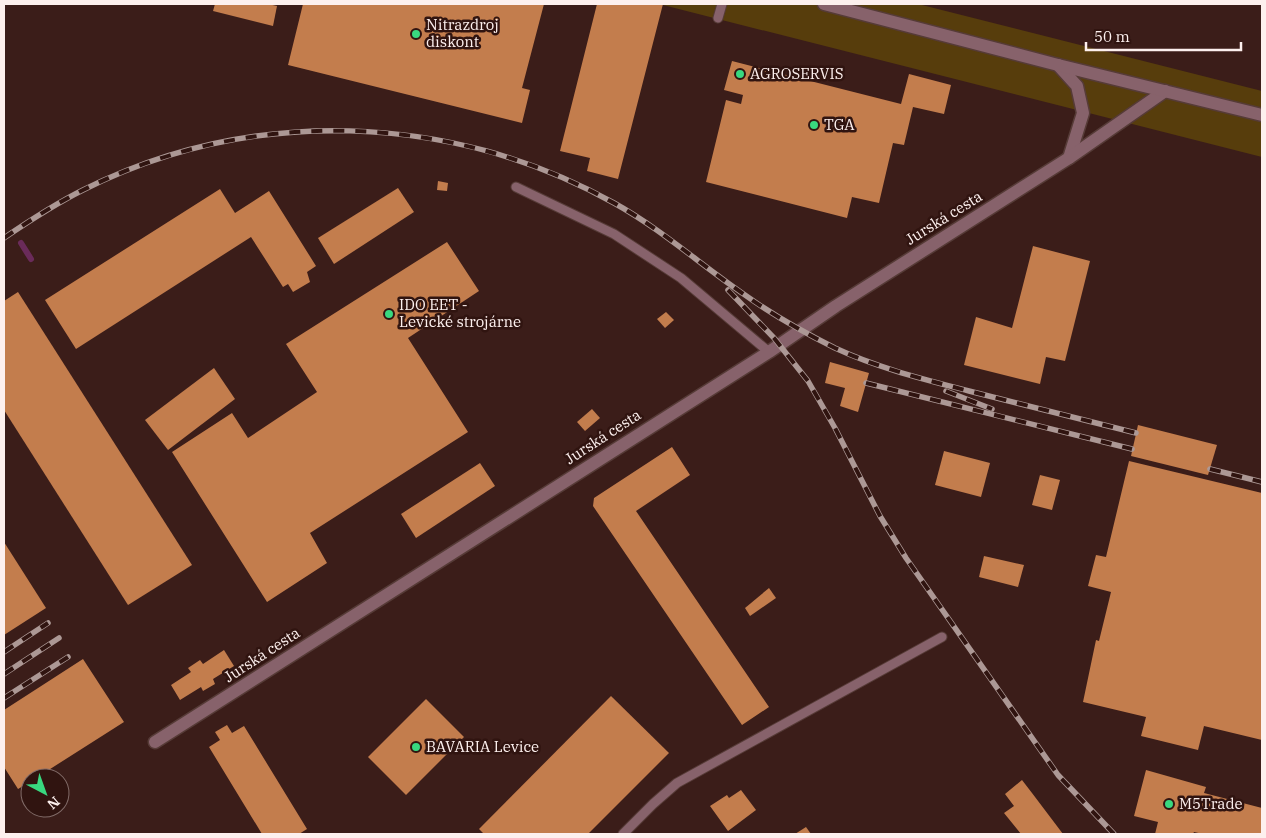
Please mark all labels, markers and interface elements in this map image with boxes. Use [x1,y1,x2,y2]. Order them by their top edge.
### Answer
place label: Nitrazdroj diskont [426,15,499,51]
scale bar [1086,20,1241,52]
text: 50 m [1094,27,1130,46]
marker: Nitrazdroj diskont [410,28,422,40]
place label: AGROSERVIS [750,64,844,83]
marker: AGROSERVIS [734,68,746,80]
place label: TGA [824,115,855,134]
marker: TGA [808,119,820,131]
street label: Jurská cesta [902,187,986,249]
place label: IDO EET - Levické strojárne [399,295,521,331]
marker: IDO EET - Levické strojárne [383,308,395,320]
street label: Jurská cesta [561,405,644,468]
street label: Jurská cesta [220,623,303,686]
place label: BAVARIA Levice [426,737,539,756]
marker: BAVARIA Levice [410,741,422,753]
north arrow [20,768,70,818]
text: N [43,792,64,813]
place label: M5Trade [1179,794,1243,813]
marker: M5Trade [1163,798,1175,810]

